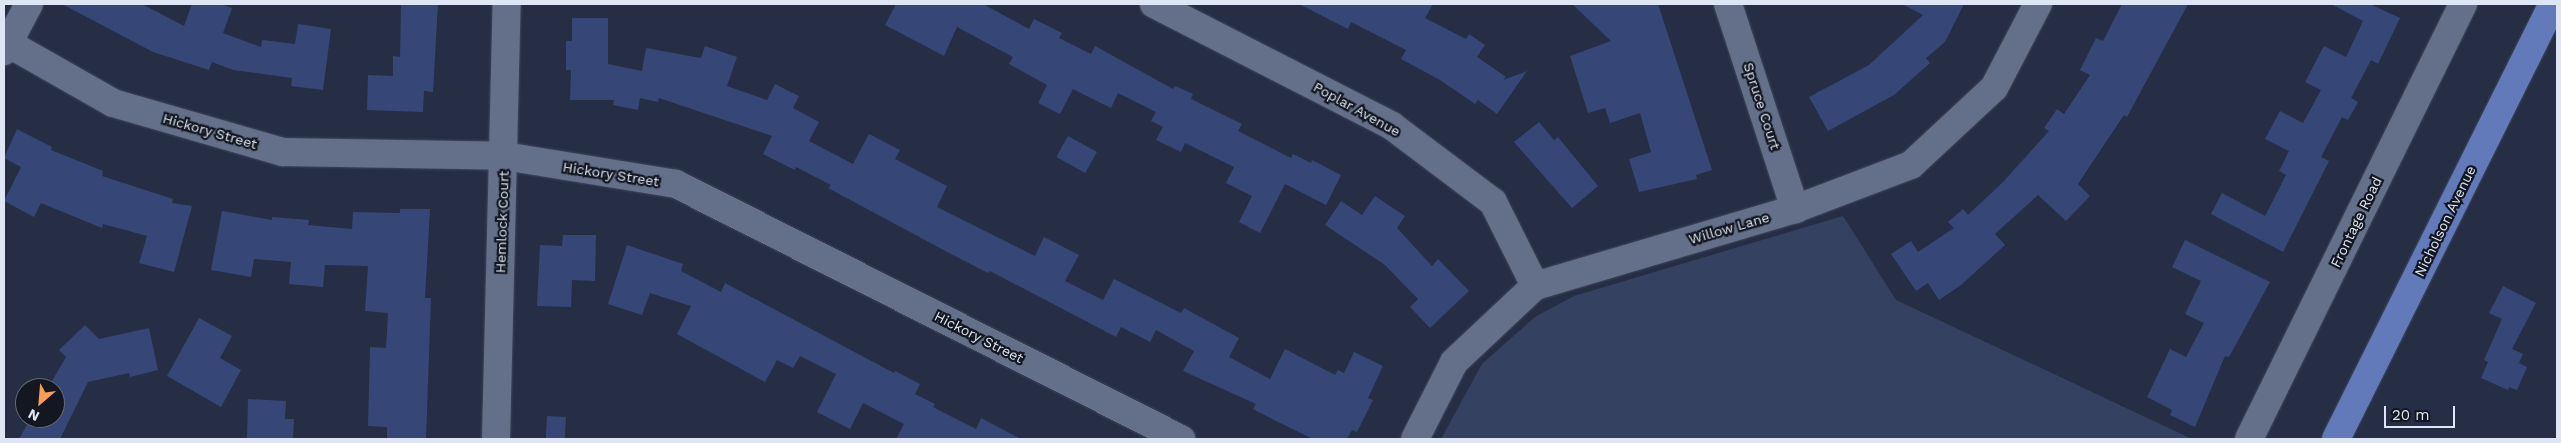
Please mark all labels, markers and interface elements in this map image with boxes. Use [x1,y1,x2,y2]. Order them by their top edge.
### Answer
street label: Spruce Court [1740,60,1784,152]
street label: Poplar Avenue [1310,78,1404,140]
street label: Hickory Street [161,109,259,153]
street label: Hickory Street [561,158,661,190]
street label: Nicholson Avenue [2411,163,2479,279]
street label: Hemlock Court [492,170,512,274]
street label: Frontage Road [2327,174,2385,270]
street label: Willow Lane [1687,208,1771,248]
street label: Hickory Street [932,307,1026,367]
north arrow [15,378,65,428]
scale bar [2386,396,2457,428]
text: N [25,406,42,425]
text: 20 m [2392,406,2430,424]

